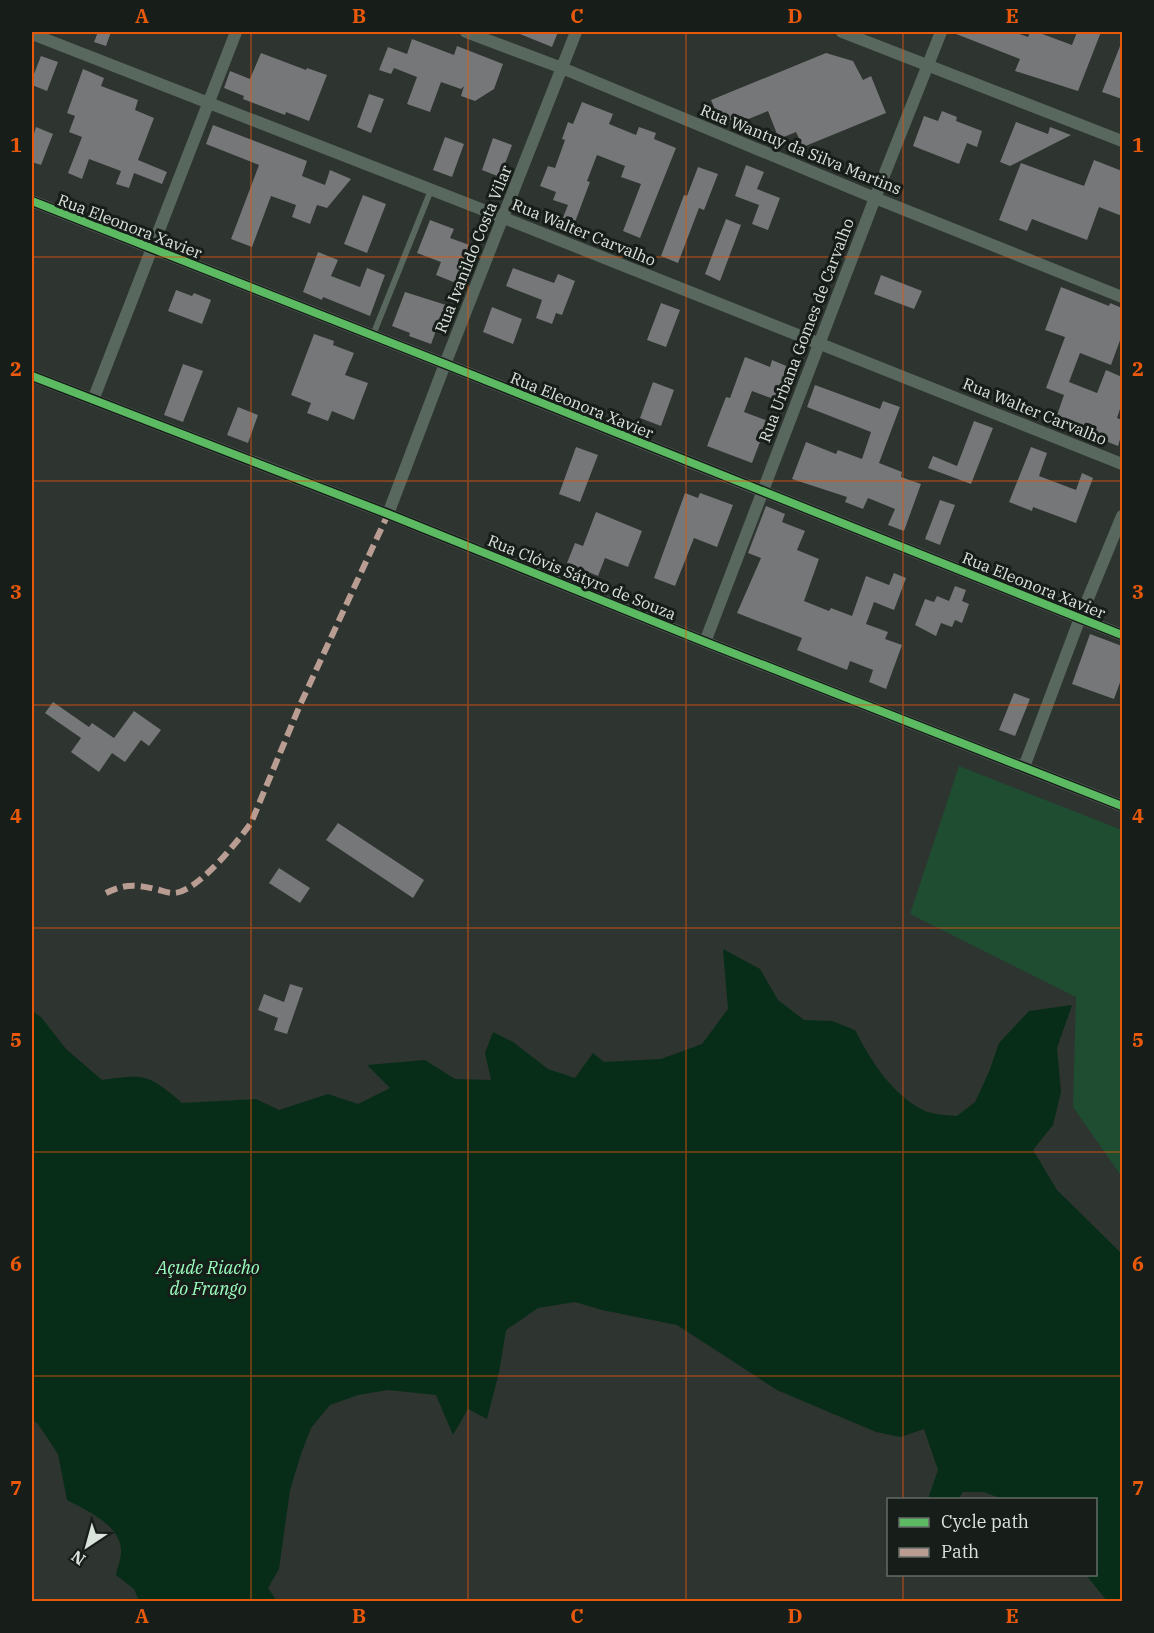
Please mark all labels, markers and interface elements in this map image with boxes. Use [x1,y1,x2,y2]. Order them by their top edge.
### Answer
text: A [135,2,149,29]
text: B [352,2,366,29]
text: C [570,2,584,29]
text: D [787,2,803,29]
text: E [1005,2,1019,29]
street label: Rua Wantuy da Silva Martins [697,99,905,199]
text: 1 [10,131,22,158]
text: 1 [1132,131,1144,158]
street label: Rua Ivanildo Costa Vilar [430,162,516,336]
street label: Rua Eleonora Xavier [55,189,205,263]
street label: Rua Walter Carvalho [509,194,659,270]
street label: Rua Urbana Gomes de Carvalho [754,215,858,445]
text: 2 [10,355,22,382]
text: 2 [1132,355,1144,382]
street label: Rua Eleonora Xavier [507,367,657,443]
street label: Rua Walter Carvalho [960,373,1110,449]
street label: Rua Clóvis Sátyro de Souza [485,530,679,624]
street label: Rua Eleonora Xavier [959,547,1109,623]
text: 3 [10,578,22,605]
text: 3 [1132,578,1144,605]
text: 4 [10,802,22,829]
text: 4 [1132,802,1144,829]
text: 5 [10,1026,22,1053]
text: 5 [1132,1026,1144,1053]
text: 6 [10,1250,22,1277]
text: 6 [1132,1250,1144,1277]
water label: Açude Riacho do Frango [155,1256,260,1300]
text: 7 [10,1474,22,1501]
text: 7 [1132,1474,1144,1501]
legend [887,1498,1097,1576]
text: Cycle path [941,1510,1029,1533]
north arrow [57,1516,117,1576]
text: Path [941,1540,979,1563]
text: N [67,1546,89,1570]
text: A [135,1602,149,1629]
text: B [352,1602,366,1629]
text: C [570,1602,584,1629]
text: D [787,1602,803,1629]
text: E [1005,1602,1019,1629]

